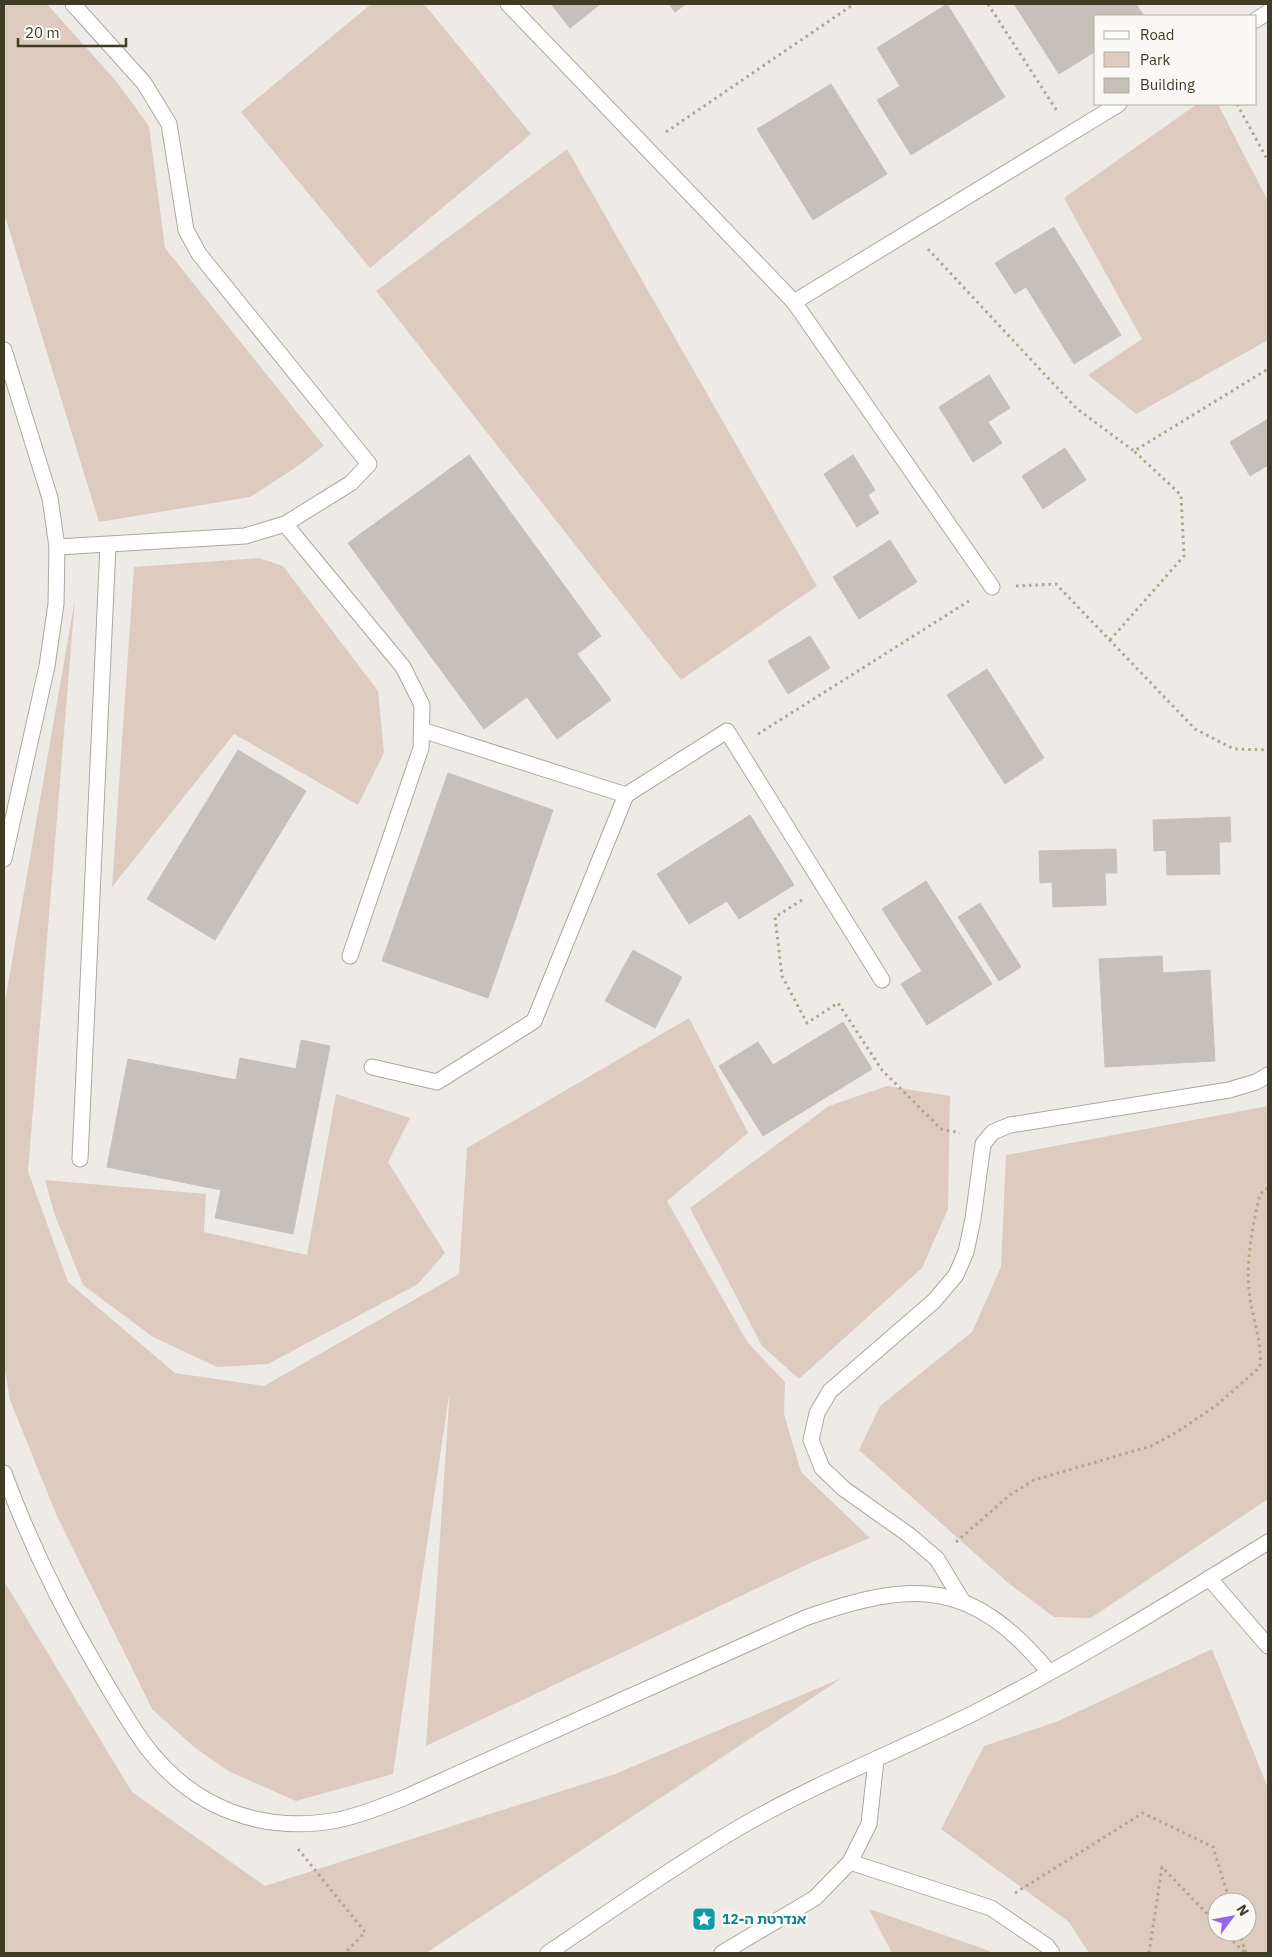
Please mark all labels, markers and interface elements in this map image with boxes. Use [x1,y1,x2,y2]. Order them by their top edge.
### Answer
scale bar [18,15,125,47]
legend [1094,15,1257,105]
text: 20 m [25,23,60,42]
text: Road [1140,25,1175,44]
text: Park [1140,50,1170,69]
text: Building [1140,75,1195,94]
north arrow [1207,1892,1257,1942]
text: N [1233,1901,1253,1919]
place icon: אנדרטת ה-12 [691,1906,717,1932]
place label: אנדרטת ה-12 [722,1910,807,1928]

